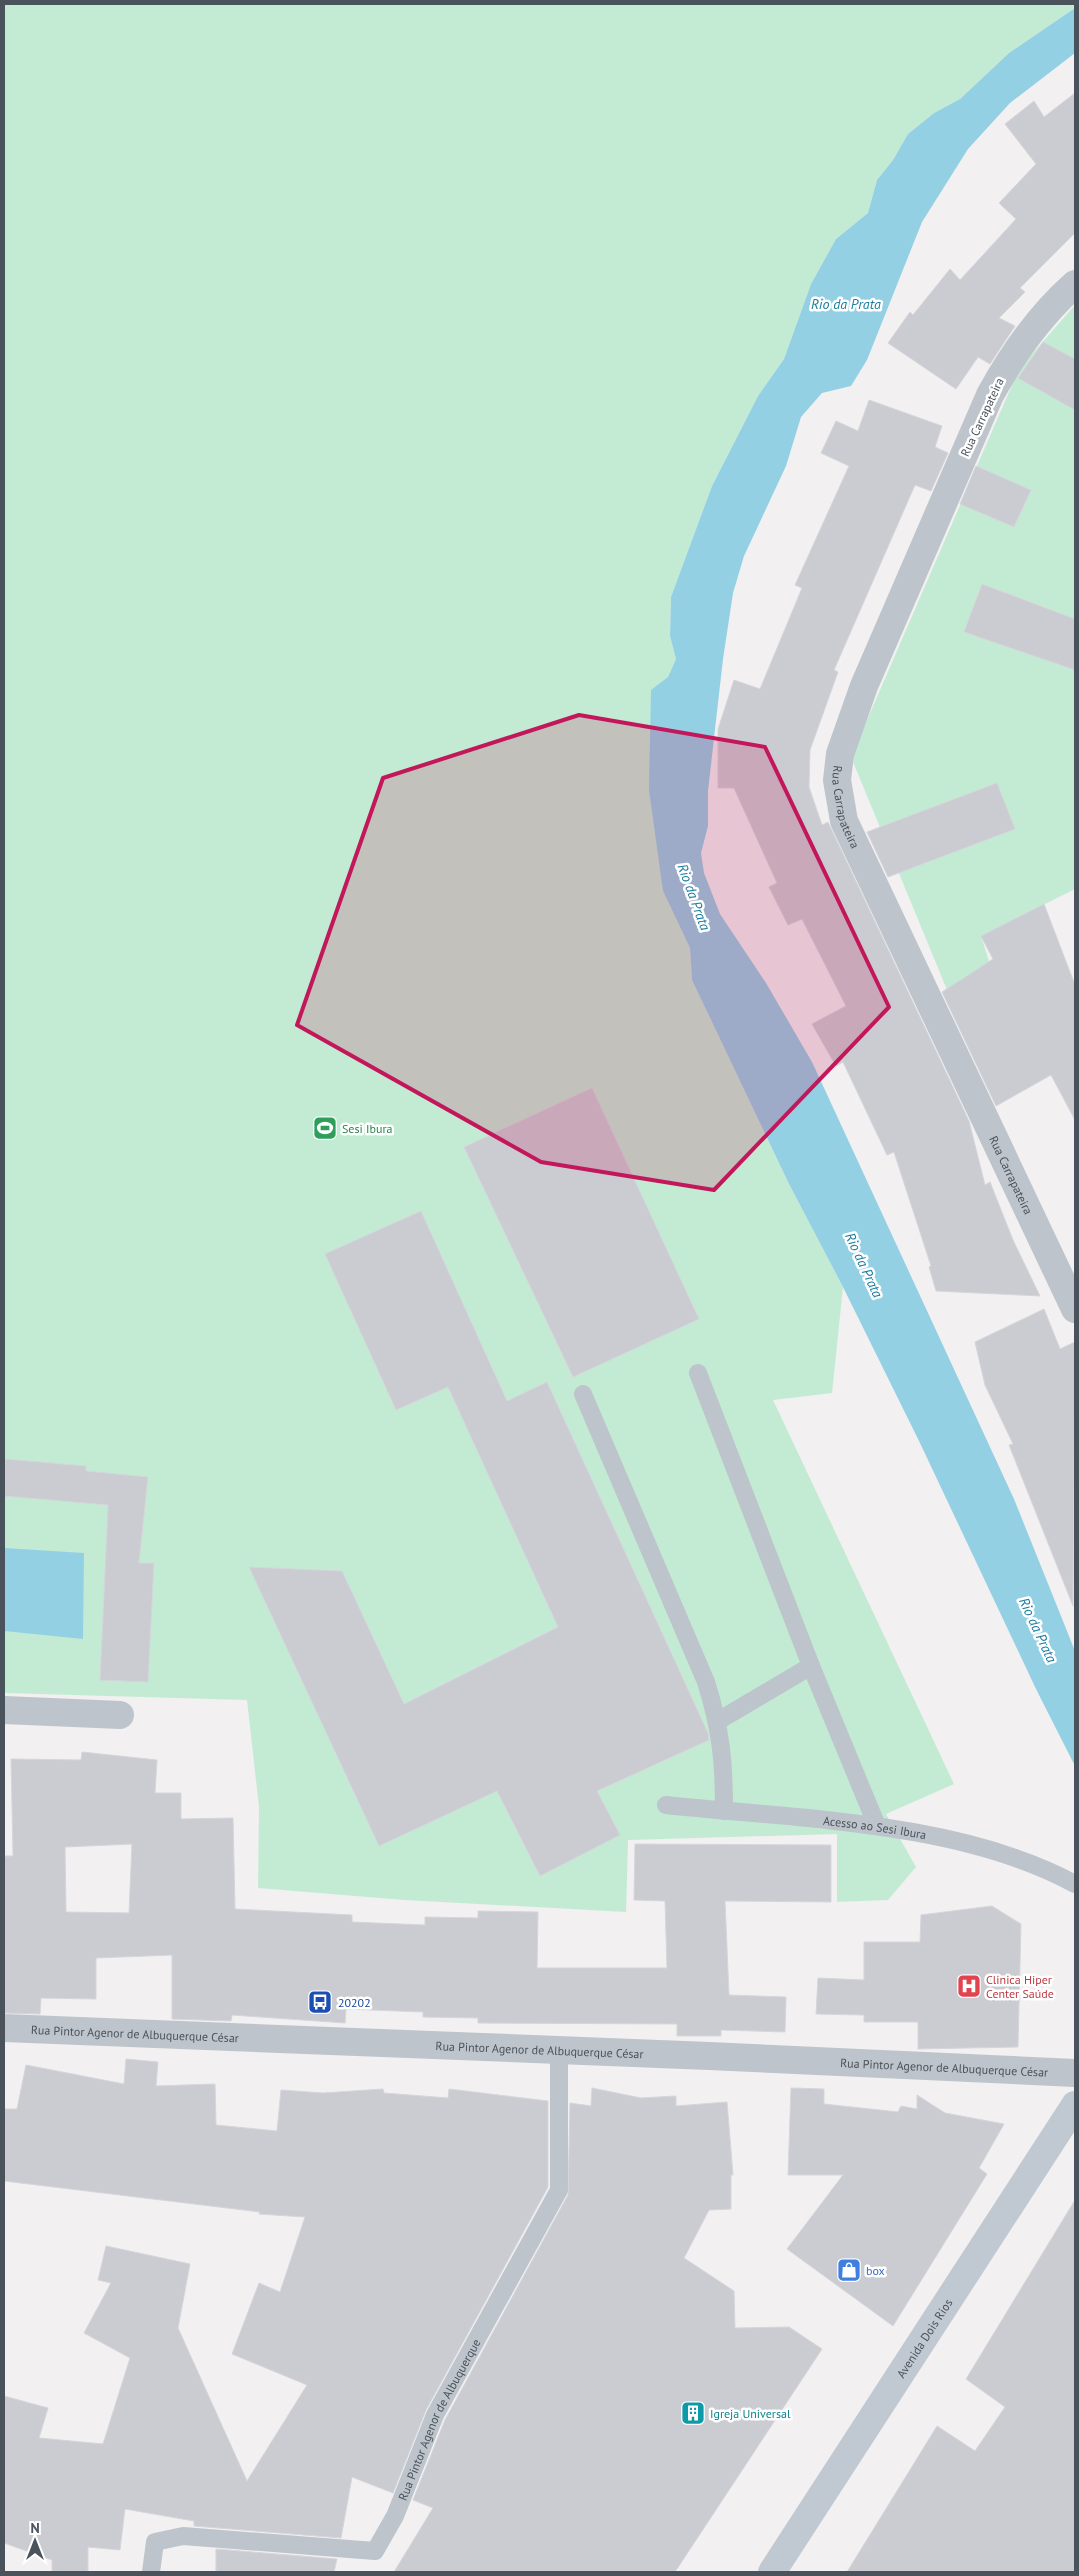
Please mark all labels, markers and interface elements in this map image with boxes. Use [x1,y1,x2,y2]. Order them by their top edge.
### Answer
water label: Rio da Prata [811,295,881,313]
street label: Rua Carrapateira [957,375,1007,459]
street label: Rua Carrapateira [829,765,863,851]
water label: Rio da Prata [674,861,714,933]
sports icon: Sesi Ibura [312,1115,338,1141]
place label: Sesi Ibura [342,1121,392,1136]
street label: Rua Carrapateira [987,1133,1037,1217]
water label: Rio da Prata [841,1230,887,1301]
water label: Rio da Prata [1015,1595,1061,1666]
street label: Acesso ao Sesi Ibura [822,1812,928,1842]
place label: Clinica Hiper Center Saúde [986,1972,1054,2001]
hospital icon: Clinica Hiper Center Saúde [956,1973,982,1999]
bus stop icon: 20202 [307,1989,333,2015]
place label: 20202 [338,1995,371,2010]
street label: Rua Pintor Agenor de Albuquerque César [31,2022,239,2045]
street label: Rua Pintor Agenor de Albuquerque César [435,2038,644,2061]
street label: Rua Pintor Agenor de Albuquerque César [840,2055,1049,2079]
shop icon: box [836,2257,862,2283]
place label: box [866,2263,885,2278]
street label: Avenida Dois Rios [893,2296,955,2380]
street label: Rua Pintor Agenor de Albuquerque [394,2336,483,2502]
building icon: Igreja Universal [680,2400,706,2426]
place label: Igreja Universal [710,2406,791,2421]
north arrow [10,2516,60,2566]
text: N [30,2519,40,2537]

